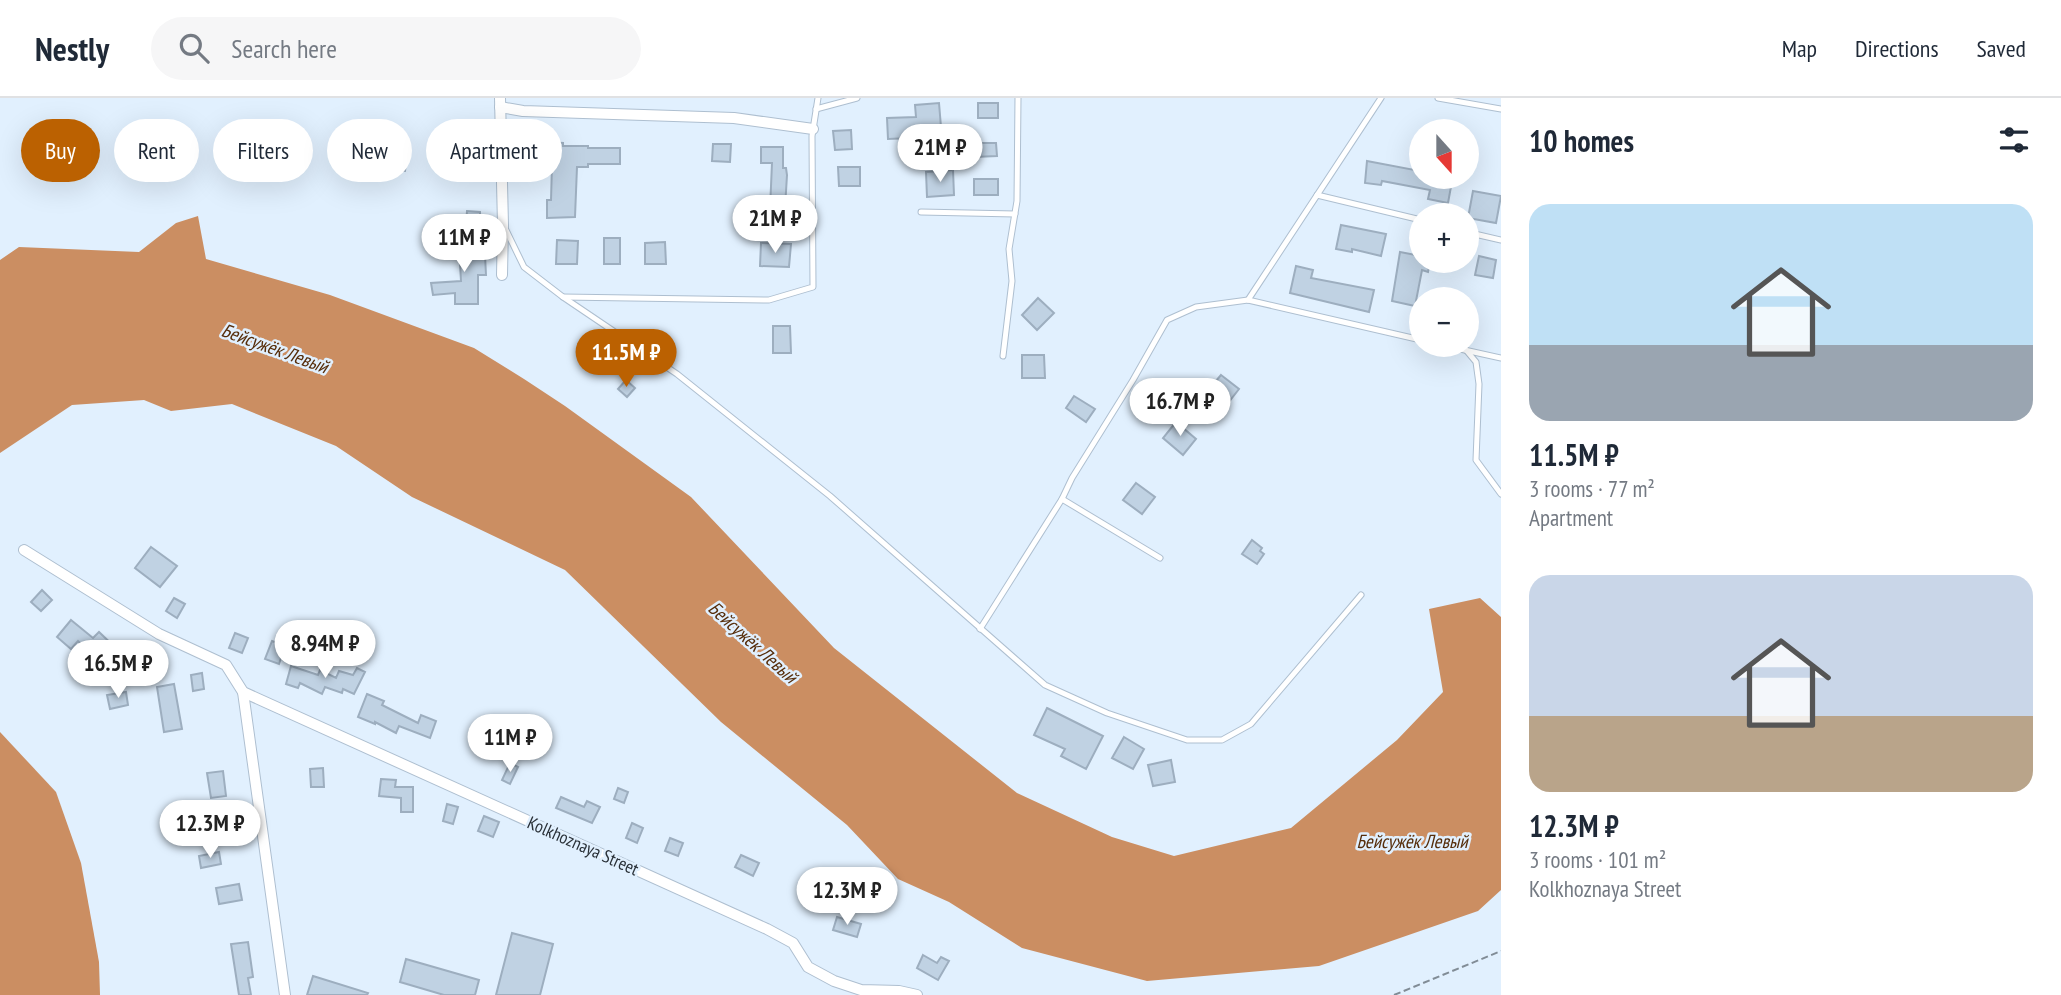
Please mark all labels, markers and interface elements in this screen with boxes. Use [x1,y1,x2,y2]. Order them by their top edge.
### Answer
search box [151,17,641,80]
text: Nestly [35,27,109,70]
icon: search [175,29,213,67]
text: Search here [231,32,337,65]
text: Map [1782,33,1817,64]
text: Directions [1855,33,1939,64]
text: Saved [1977,33,2026,64]
chip: Buy [21,119,100,182]
chip: Rent [114,119,199,182]
chip: Filters [213,119,313,182]
chip: New [327,119,412,182]
chip: Apartment [426,119,562,182]
north arrow [1409,119,1479,189]
map controls [1409,119,1479,357]
text: 10 homes [1529,121,1634,160]
icon: filters [1995,121,2033,159]
pin: 21M ₽ [891,125,989,184]
text: 21M ₽ [914,132,966,161]
pin: 21M ₽ [726,195,824,255]
text: 21M ₽ [749,203,801,232]
button: + [1409,203,1479,273]
pin: 11M ₽ [415,214,513,274]
text: 11M ₽ [438,222,490,251]
icon: home [1718,249,1844,375]
button: − [1409,287,1479,357]
water label: Бейсужёк Левый [219,318,333,379]
pin: 11.5M ₽ [561,330,691,389]
text: 11.5M ₽ [592,337,660,366]
pin: 16.7M ₽ [1115,378,1245,438]
text: 16.7M ₽ [1146,386,1214,415]
text: 11.5M ₽ [1529,435,1619,474]
text: 3 rooms · 77 m² [1529,474,1655,503]
text: Apartment [1529,503,1613,532]
water label: Бейсужёк Левый [704,596,804,689]
pin: 8.94M ₽ [260,620,390,680]
icon: home [1718,620,1844,746]
text: 8.94M ₽ [291,628,359,657]
pin: 16.5M ₽ [53,640,183,700]
text: 16.5M ₽ [84,648,152,677]
pin: 11M ₽ [461,714,559,774]
text: 11M ₽ [484,722,536,751]
pin: 12.3M ₽ [145,800,275,860]
text: 12.3M ₽ [1529,806,1619,845]
text: 12.3M ₽ [176,808,244,837]
street label: Kolkhoznaya Street [524,811,642,880]
water label: Бейсужёк Левый [1356,829,1469,853]
text: 3 rooms · 101 m² [1529,845,1666,874]
pin: 12.3M ₽ [782,868,912,927]
text: Kolkhoznaya Street [1529,874,1681,903]
text: 12.3M ₽ [813,875,881,904]

